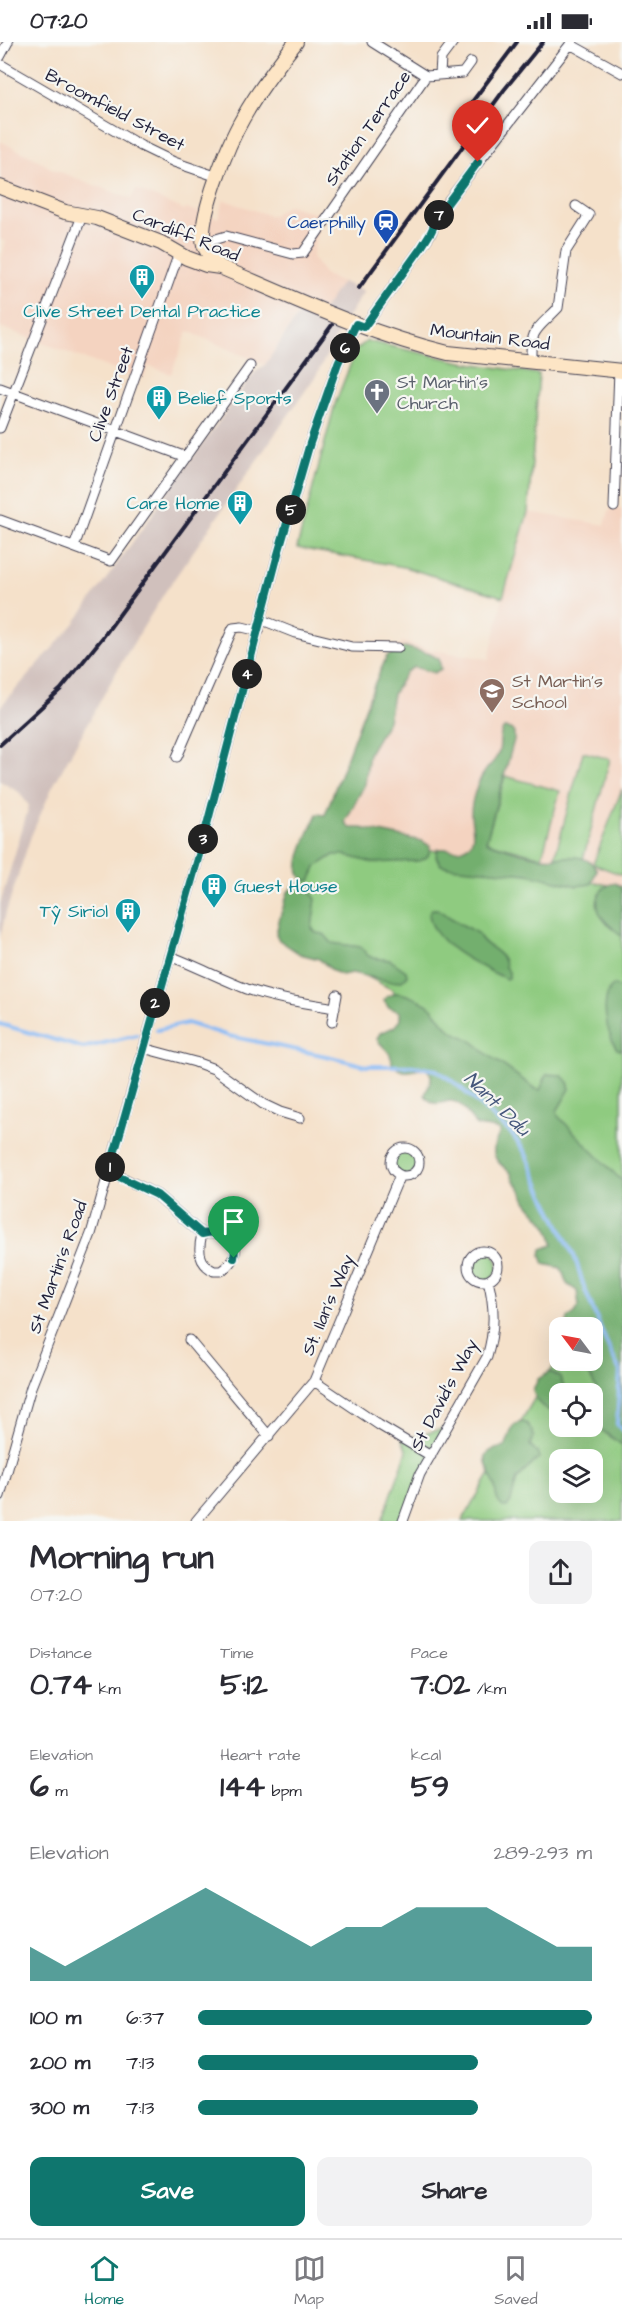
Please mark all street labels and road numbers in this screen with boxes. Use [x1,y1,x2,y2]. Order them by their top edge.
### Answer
street label: Broomfield Street [41,63,190,158]
street label: Station Terrace [319,65,417,191]
street label: Cardiff Road [129,202,243,268]
street label: Mountain Road [429,317,551,357]
street label: Clive Street [82,342,140,445]
street label: St Martin's Road [22,1197,94,1337]
street label: St. Ilan's Way [296,1251,361,1360]
street label: St David's Way [404,1335,485,1456]

